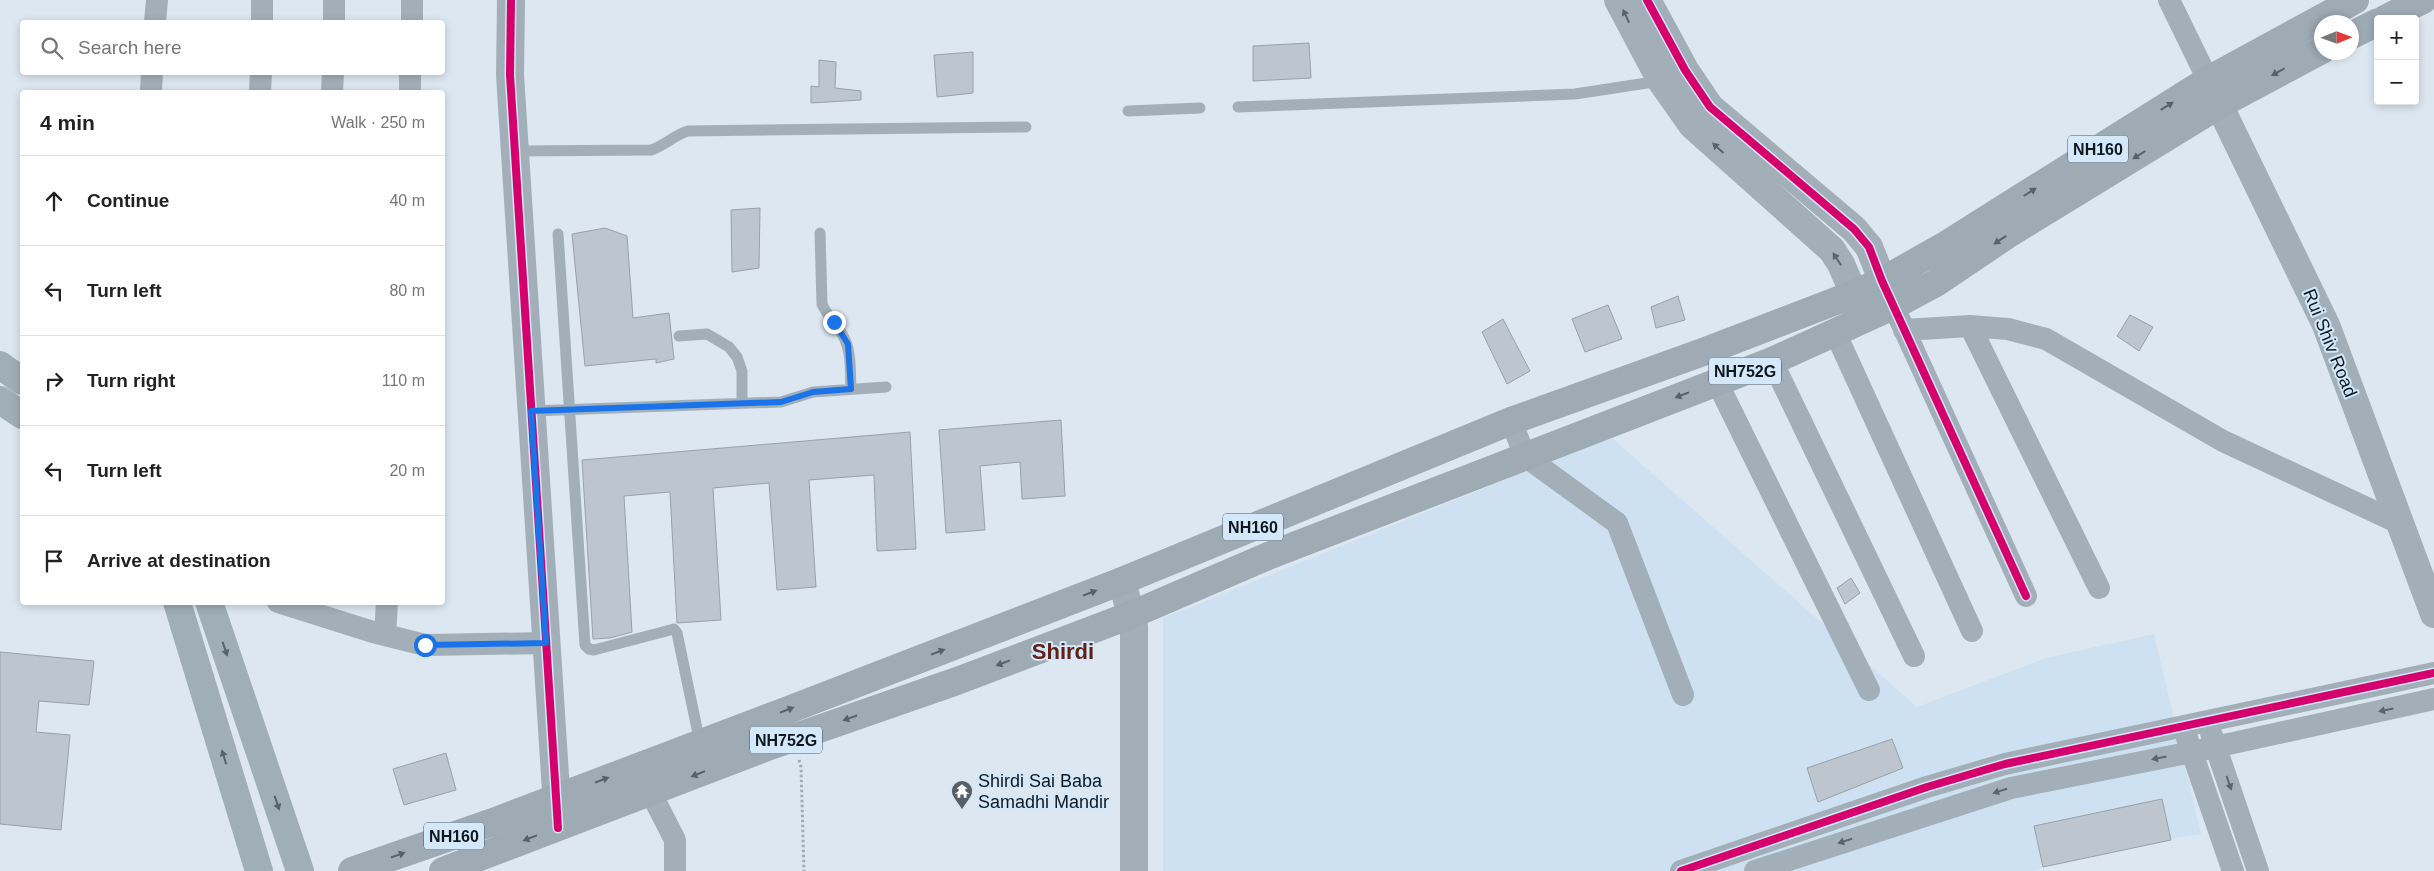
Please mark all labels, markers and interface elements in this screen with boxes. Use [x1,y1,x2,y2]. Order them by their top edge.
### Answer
one-way arrow [1622,9,1630,23]
north arrow [2314,15,2359,60]
map controls [2374,15,2419,105]
button: + [2374,15,2419,60]
search box [20,20,445,75]
icon: search [38,34,66,62]
text: Search here [78,37,182,58]
button: − [2374,60,2419,105]
one-way arrow [2271,67,2285,76]
one-way arrow [2161,101,2174,110]
text: 4 min [40,111,95,134]
text: Walk · 250 m [331,114,425,131]
road number: NH160 [2068,136,2128,162]
one-way arrow [1713,142,1725,154]
one-way arrow [2132,150,2145,160]
icon: ahead [40,187,68,215]
one-way arrow [2023,188,2037,197]
text: Continue [87,190,169,211]
text: 40 m [389,192,425,209]
one-way arrow [1993,235,2007,245]
one-way arrow [1832,252,1842,265]
icon: left [40,277,68,305]
text: Turn left [87,280,162,301]
text: 80 m [389,282,425,299]
street label: Rui Shiv Road [2299,286,2361,400]
route end [823,311,846,334]
road number: NH752G [1709,358,1781,384]
icon: right [40,367,68,395]
text: Turn right [87,370,175,391]
text: 110 m [382,372,425,389]
one-way arrow [1674,391,1689,399]
icon: left [40,457,68,485]
text: Turn left [87,460,162,481]
text: 20 m [389,462,425,479]
road number: NH160 [1223,514,1283,540]
icon: arrive [40,547,68,575]
text: Arrive at destination [87,550,271,571]
one-way arrow [1083,589,1098,597]
route start [414,634,437,657]
district label: Shirdi [1032,639,1094,664]
one-way arrow [221,641,229,656]
one-way arrow [931,648,946,656]
one-way arrow [996,660,1011,667]
one-way arrow [779,706,794,713]
one-way arrow [2378,706,2394,714]
one-way arrow [843,715,858,722]
road number: NH752G [750,726,822,754]
one-way arrow [220,750,228,765]
one-way arrow [2151,755,2167,763]
one-way arrow [691,771,705,779]
place label: Shirdi Sai Baba Samadhi Mandir [978,771,1109,812]
one-way arrow [595,776,610,784]
one-way arrow [2225,776,2233,791]
temple icon: Shirdi Sai Baba Samadhi Mandir [950,779,974,810]
one-way arrow [1992,787,2007,795]
one-way arrow [274,795,281,810]
road number: NH160 [424,822,484,849]
one-way arrow [522,834,537,842]
one-way arrow [1838,838,1853,845]
one-way arrow [390,851,405,858]

